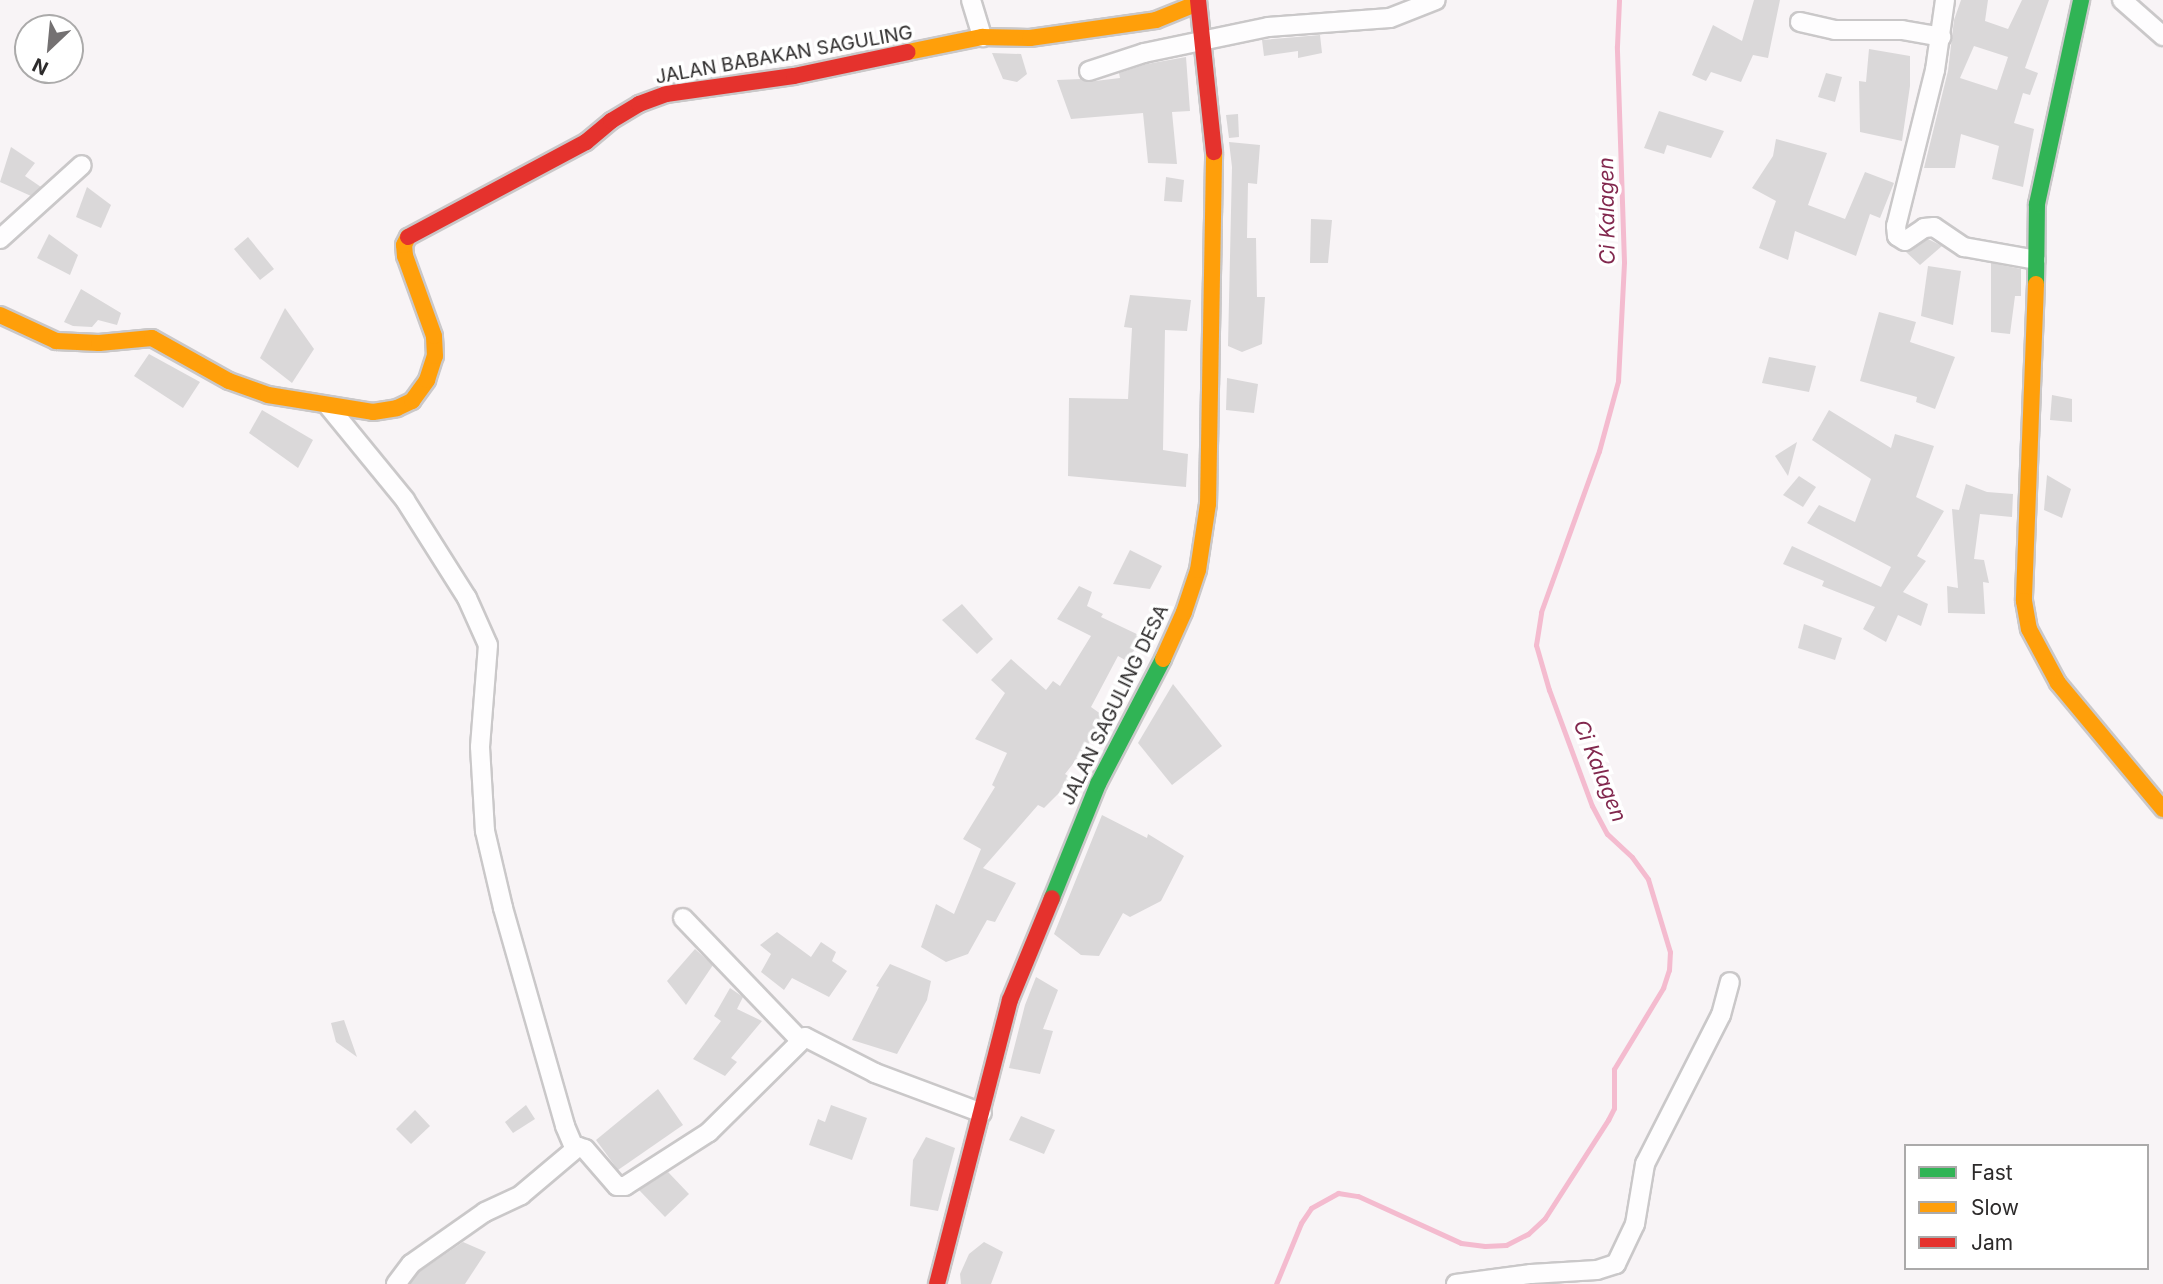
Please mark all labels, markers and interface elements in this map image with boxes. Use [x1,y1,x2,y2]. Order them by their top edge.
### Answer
north arrow [14,14,84,84]
street label: JALAN BABAKAN SAGULING [653,21,915,89]
text: N [29,53,52,80]
water label: Ci Kalagen [1593,157,1621,265]
street label: JALAN SAGULING DESA [1056,601,1174,809]
water label: Ci Kalagen [1568,716,1632,826]
legend [1904,1144,2149,1270]
text: Fast [1971,1160,2013,1185]
text: Slow [1971,1195,2019,1220]
text: Jam [1971,1230,2013,1255]

